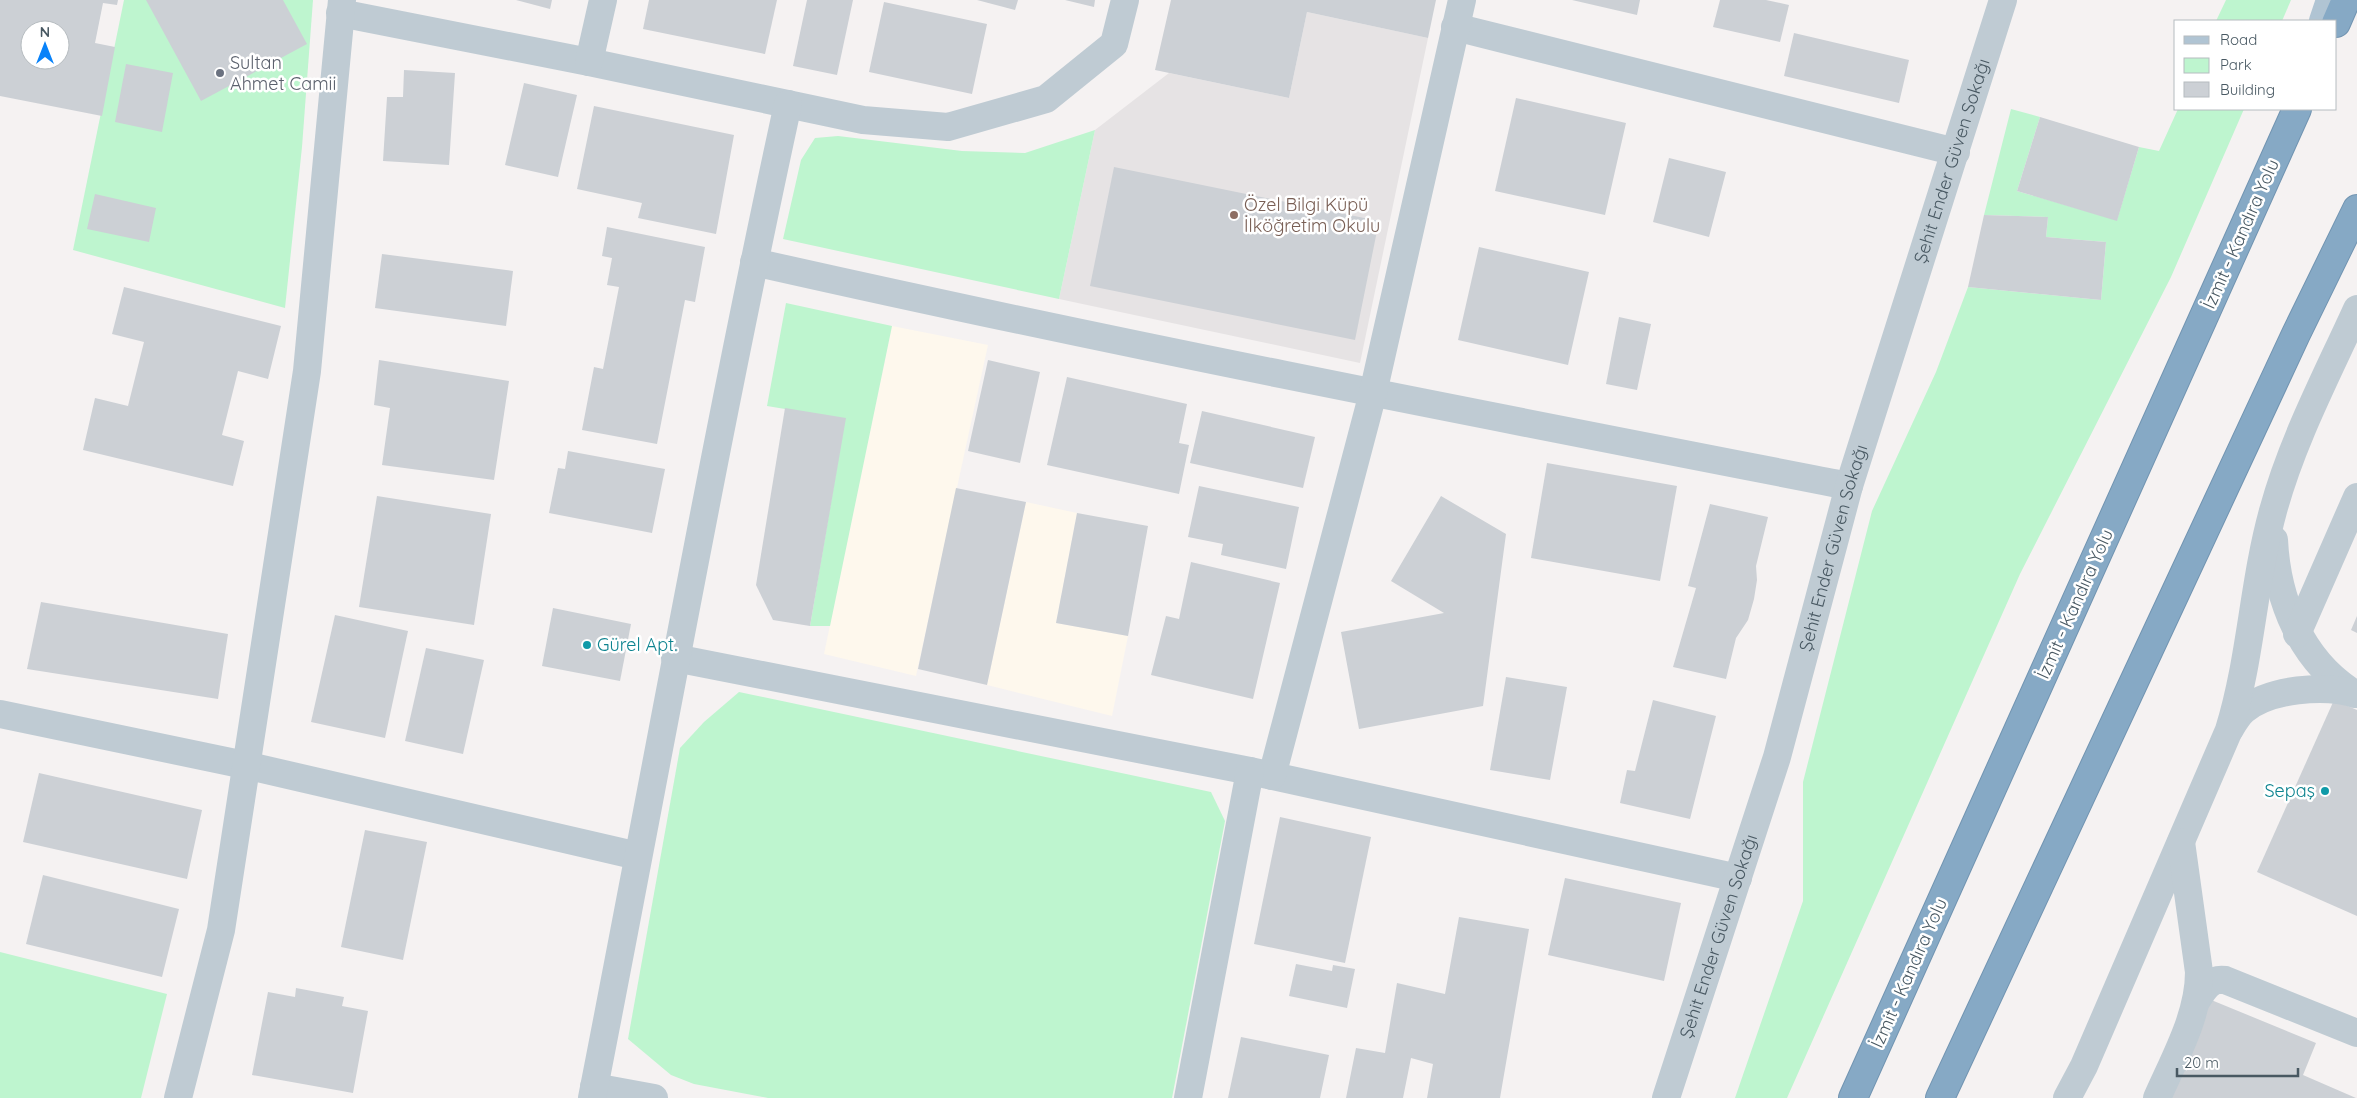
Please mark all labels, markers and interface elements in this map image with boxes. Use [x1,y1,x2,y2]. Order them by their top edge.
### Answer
north arrow [20,20,70,70]
legend [2174,20,2337,110]
text: N [40,23,50,41]
text: Road [2220,30,2257,49]
place label: Sultan Ahmet Camii [230,51,336,95]
text: Park [2220,55,2252,74]
street label: Şehit Ender Güven Sokağı [1908,56,1995,266]
marker: Sultan Ahmet Camii [214,67,226,79]
text: Building [2220,80,2275,99]
street label: İzmit - Kandıra Yolu [2197,155,2284,312]
place label: Özel Bilgi Küpü İlköğretim Okulu [1244,193,1380,237]
marker: Özel Bilgi Küpü İlköğretim Okulu [1228,209,1240,221]
street label: Şehit Ender Güven Sokağı [1794,442,1872,654]
street label: İzmit - Kandıra Yolu [2031,525,2118,682]
place label: Gürel Apt. [597,633,677,656]
marker: Gürel Apt. [581,639,593,651]
place label: Sepaş [2264,779,2315,802]
marker: Sepaş [2319,785,2331,797]
street label: Şehit Ender Güven Sokağı [1674,831,1762,1041]
street label: İzmit - Kandıra Yolu [1865,894,1952,1051]
scale bar [2177,1046,2298,1078]
text: 20 m [2184,1053,2219,1072]

